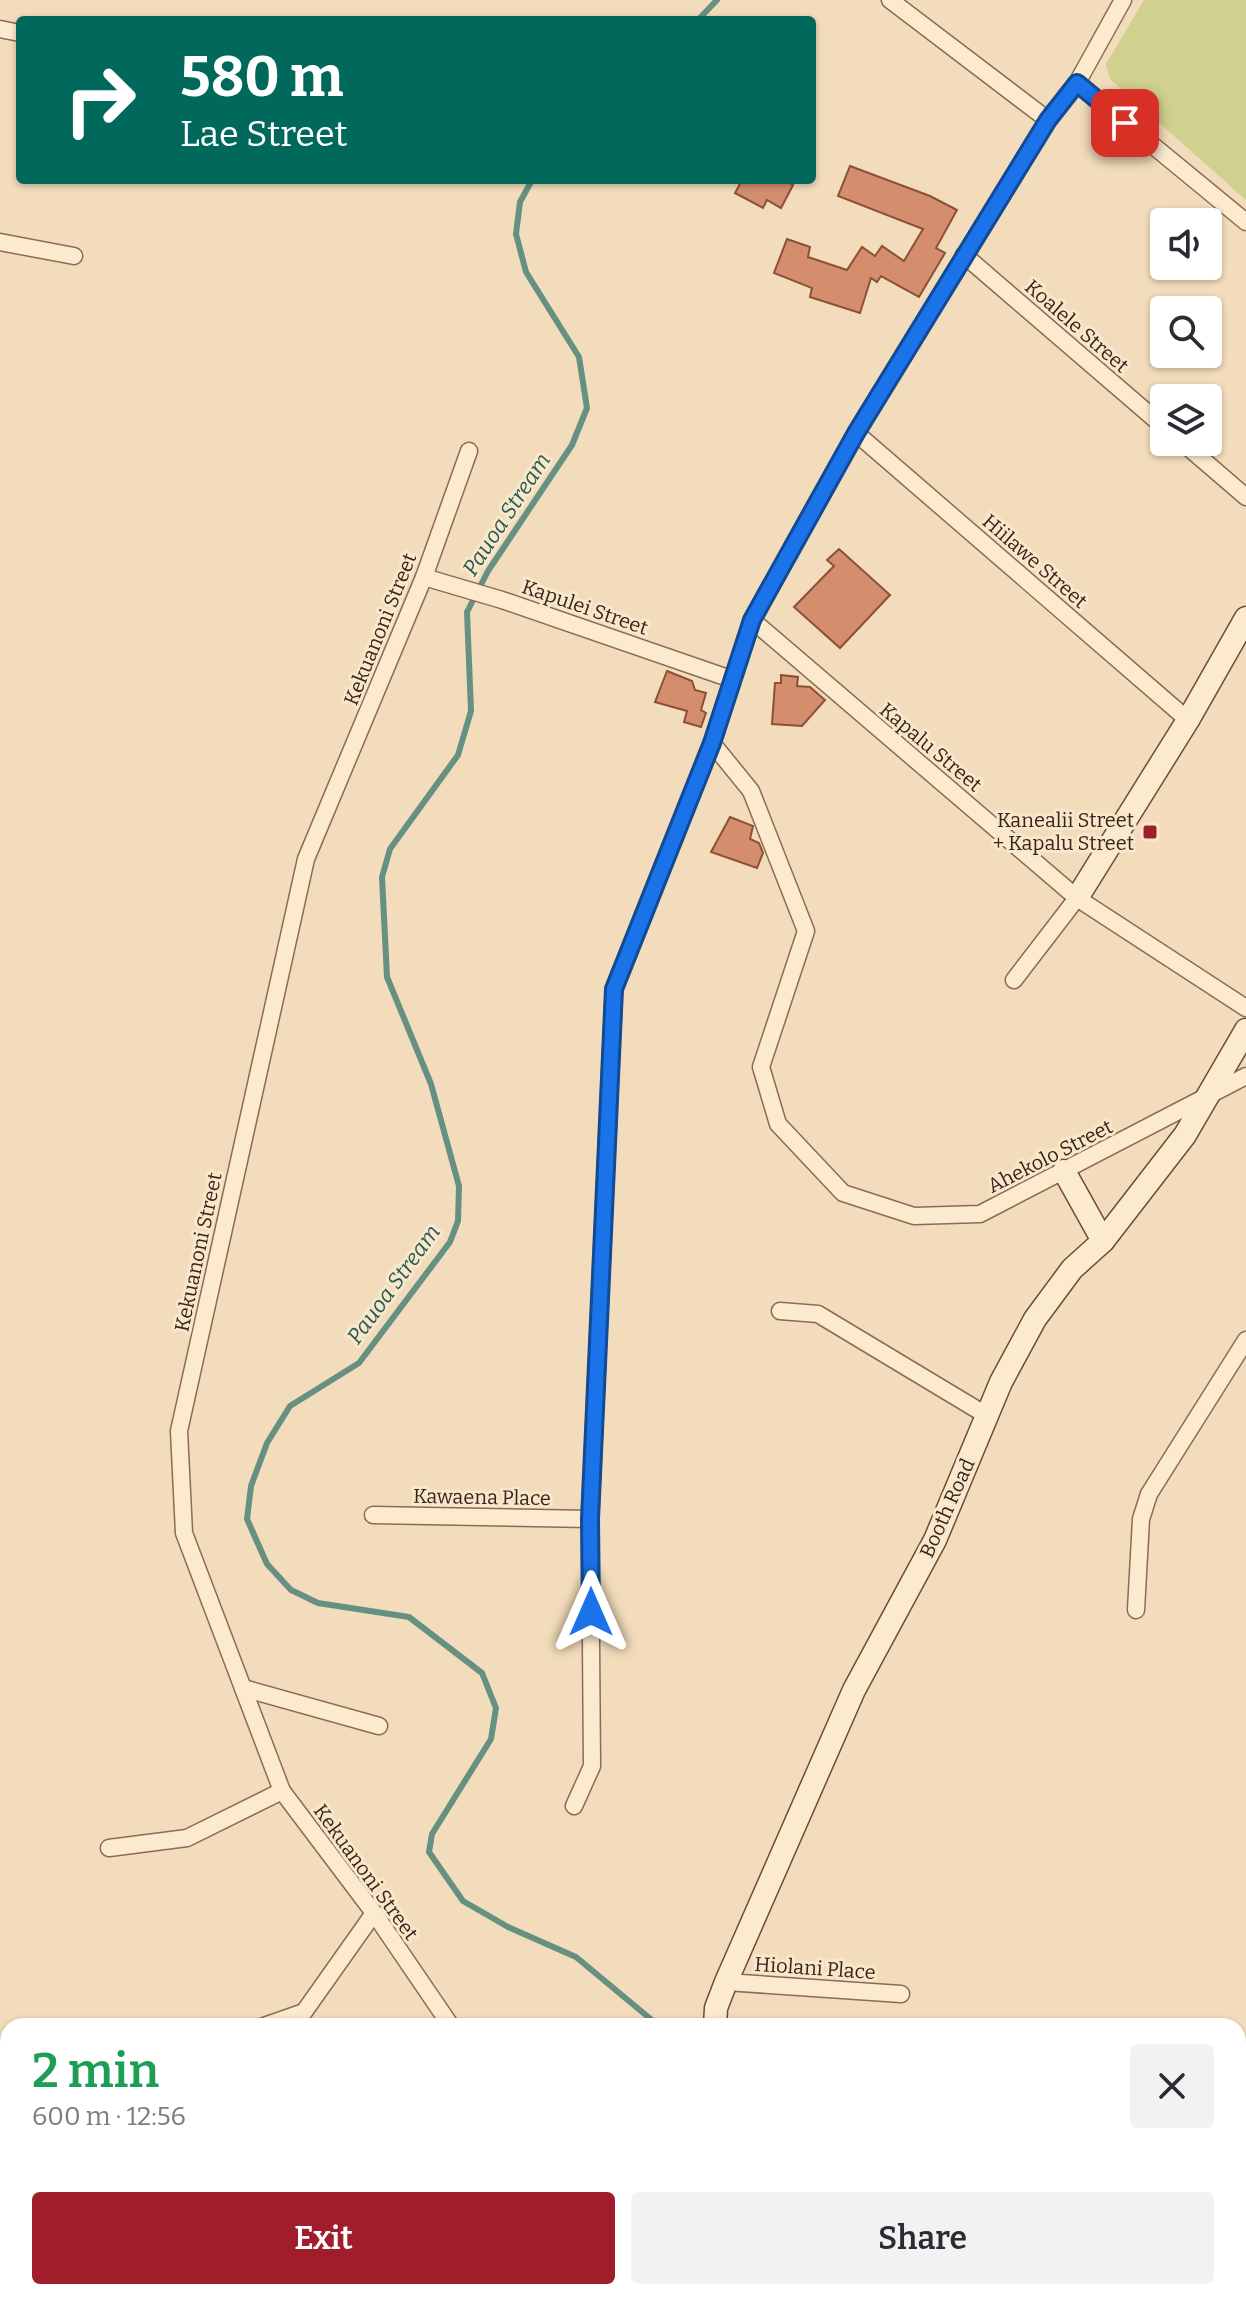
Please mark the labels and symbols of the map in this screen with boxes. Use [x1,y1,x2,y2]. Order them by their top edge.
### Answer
pin [1091,89,1159,157]
street label: Koalele Street [1020,274,1134,378]
water label: Pauoa Stream [457,448,556,581]
street label: Hiilawe Street [978,509,1092,613]
street label: Kekuanoni Street [339,549,421,709]
street label: Kapulei Street [519,574,651,640]
street label: Kapalu Street [875,697,987,797]
place label: Kanealii Street + Kapalu Street [993,808,1134,855]
marker: Kanealii Street + Kapalu Street [1141,823,1159,841]
street label: Ahekolo Street [983,1114,1117,1198]
street label: Kekuanoni Street [169,1170,227,1334]
water label: Pauoa Stream [341,1219,446,1349]
street label: Booth Road [914,1454,980,1561]
street label: Kawaena Place [413,1484,551,1510]
position arrow [549,1570,633,1654]
street label: Kekuanoni Street [309,1799,423,1945]
street label: Hiolani Place [754,1952,876,1984]

